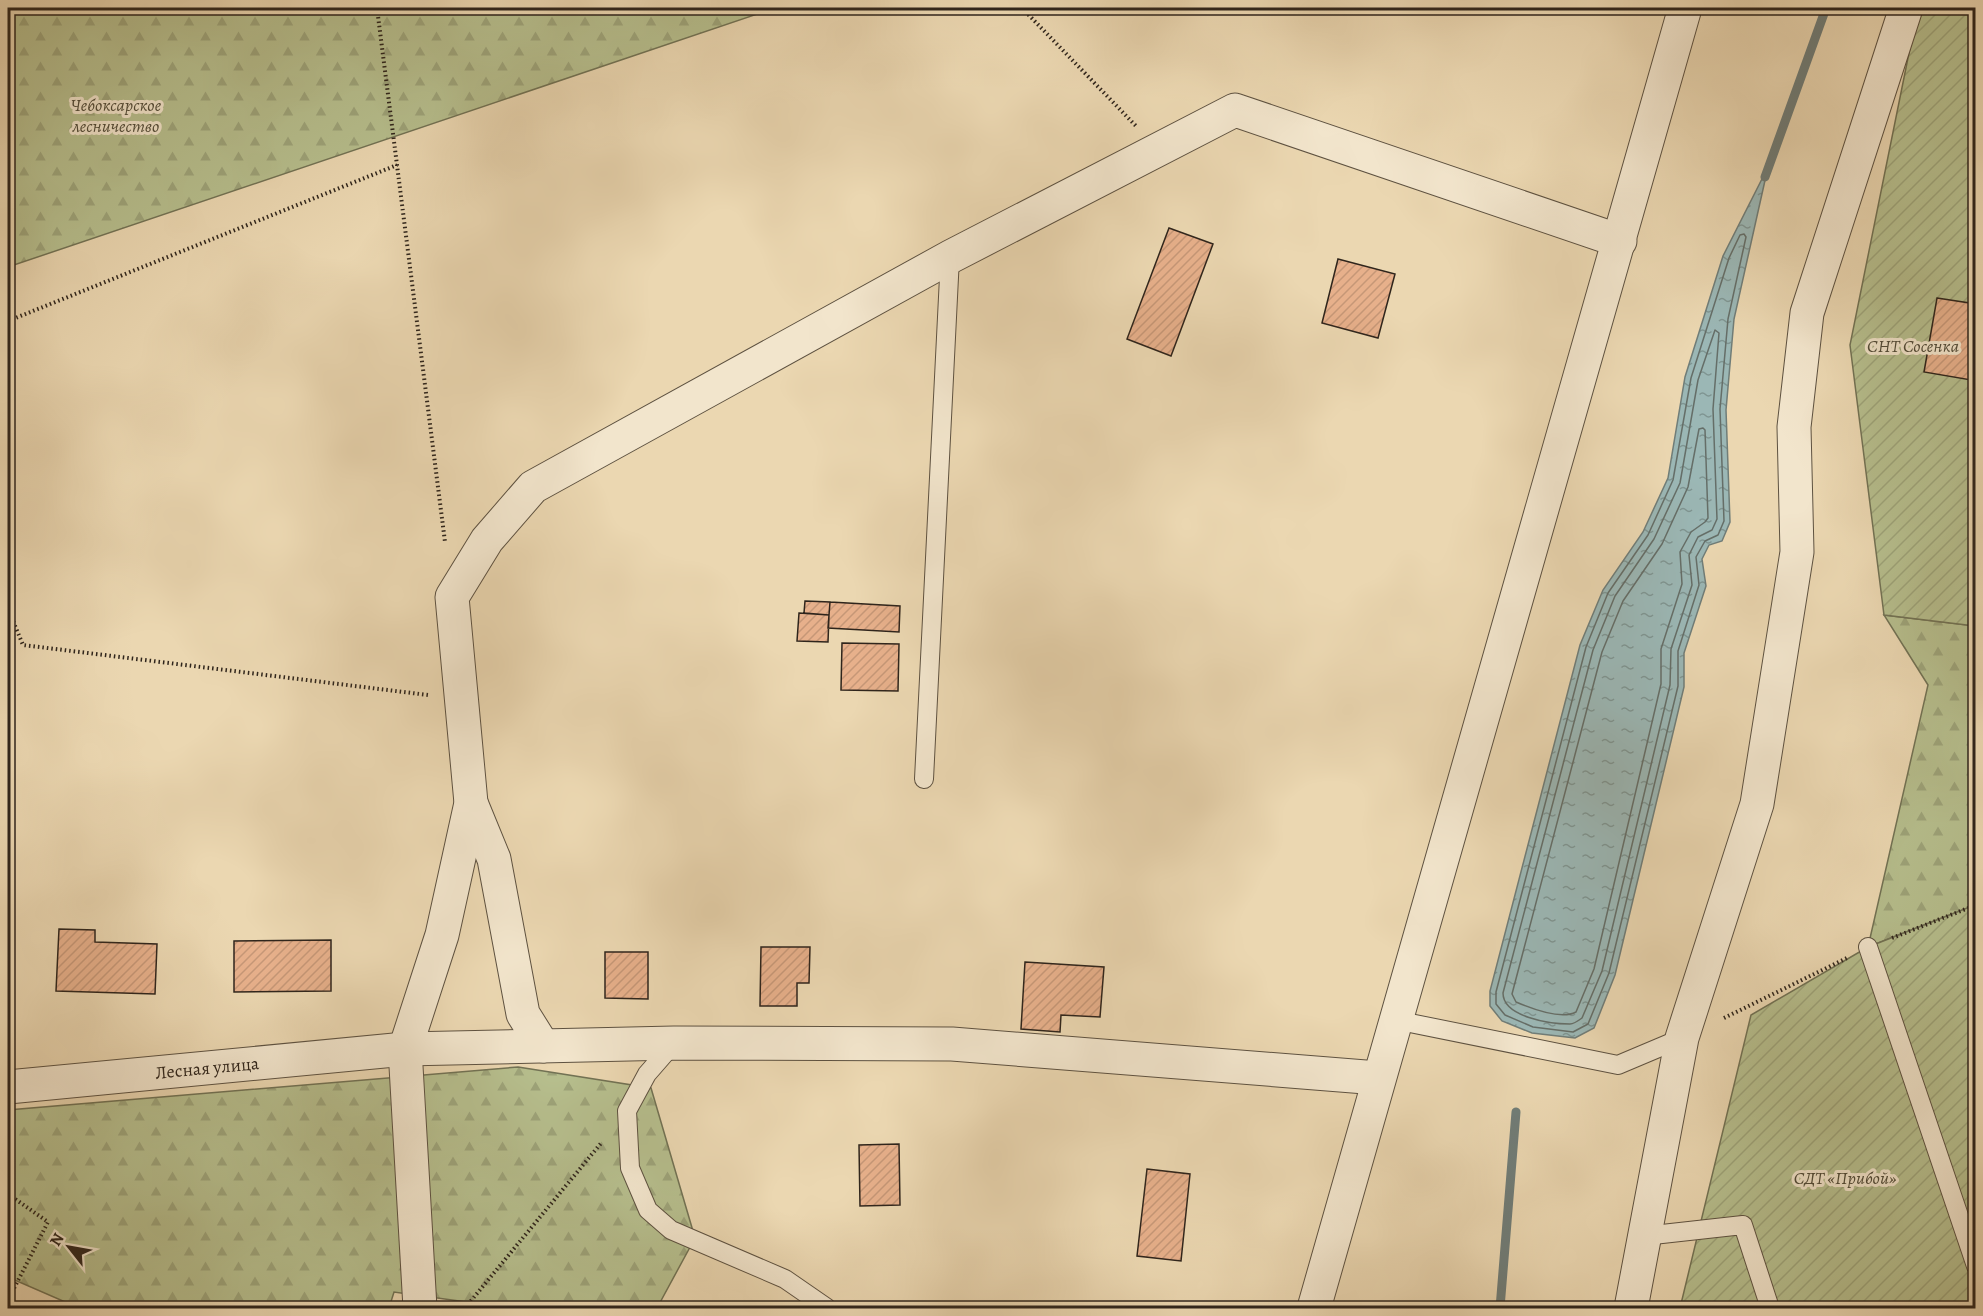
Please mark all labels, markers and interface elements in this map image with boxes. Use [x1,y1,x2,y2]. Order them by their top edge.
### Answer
park label: Чебоксарское лесничество [71,93,162,138]
park label: СНТ Сосенка [1867,334,1959,358]
street label: Лесная улица [154,1051,261,1085]
park label: СДТ «Прибой» [1794,1166,1897,1190]
north arrow [39,1217,99,1277]
text: N [45,1229,70,1250]

